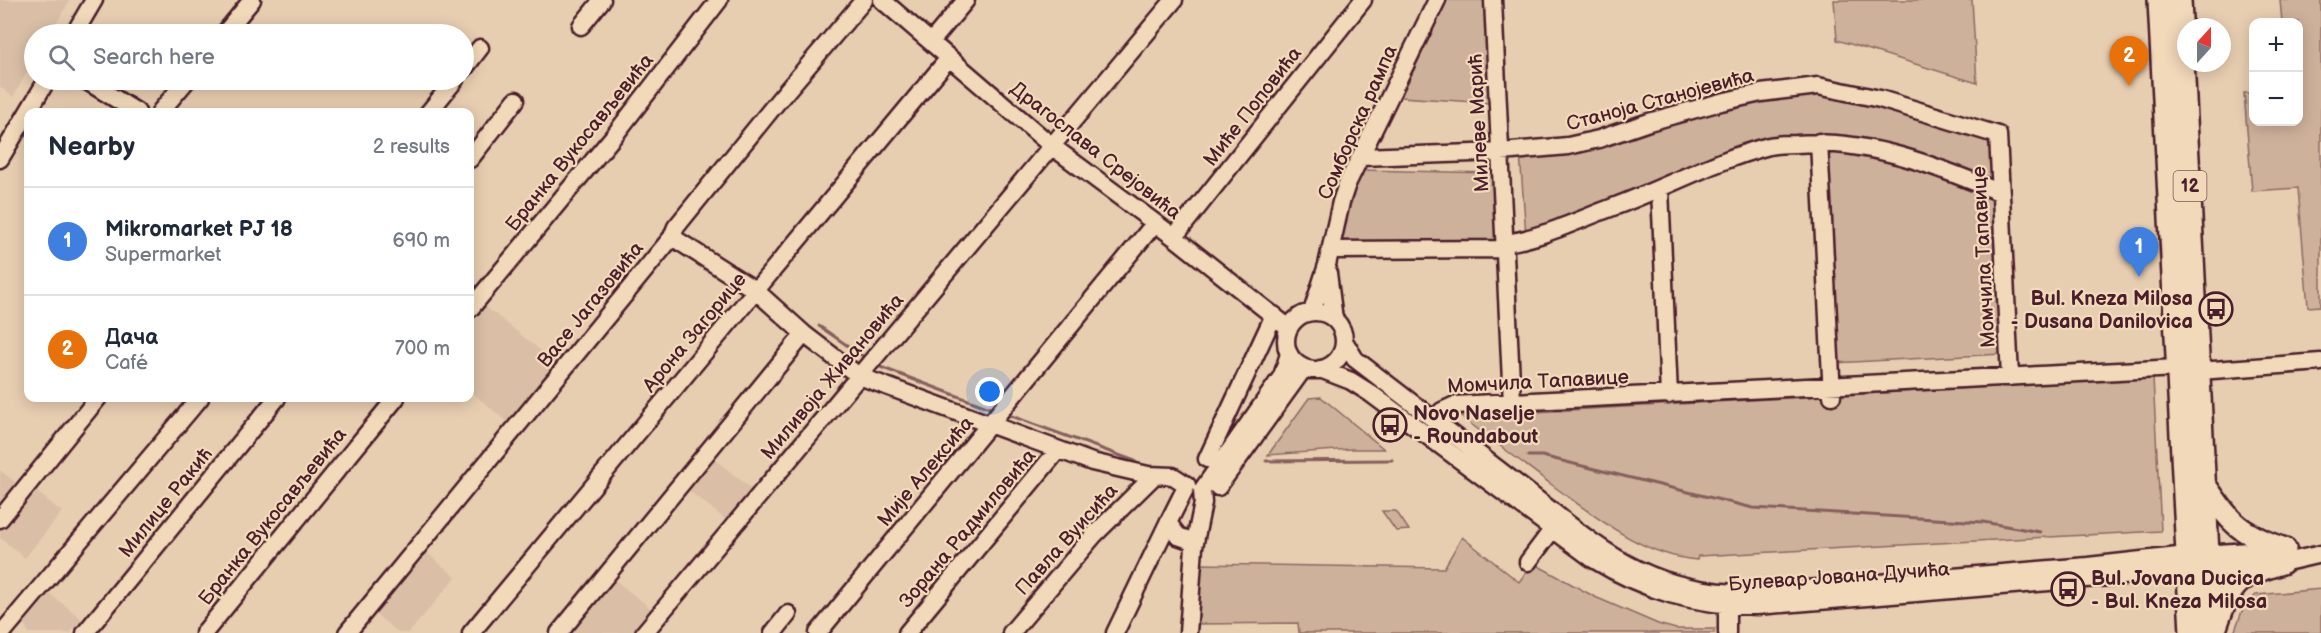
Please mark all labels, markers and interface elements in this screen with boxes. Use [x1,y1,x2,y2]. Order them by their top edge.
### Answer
north arrow [2177,18,2231,72]
map controls [2249,18,2303,126]
button: + [2249,18,2303,72]
search box [24,24,474,90]
pin: 2 [2110,36,2148,86]
icon: search [45,41,78,74]
street label: Сомборска рампа [1313,41,1403,204]
street label: Миће Поповића [1199,42,1307,171]
text: Search here [93,44,215,71]
street label: Бранка Вукосављевића [501,49,659,236]
street label: Милеве Марић [1463,53,1495,193]
street label: Станоја Станојевића [1564,63,1757,137]
button: − [2249,72,2303,126]
street label: Драгослава Срејовића [1005,77,1186,225]
text: Nearby [48,132,135,163]
text: 2 results [373,135,450,159]
street label: Момчила Тапавице [1967,166,2001,348]
road number: 12 [2174,171,2206,201]
text: Mikromarket PJ 18 [105,216,293,243]
pin: 1 [2120,228,2158,277]
text: 1 [63,229,72,253]
text: 690 m [393,229,450,253]
street label: Васе Јагазовића [533,237,649,372]
text: Supermarket [105,243,221,267]
street label: Арона Загорице [637,268,752,398]
place label: Bul. Kneza Milosa - Dusana Danilovica [2011,287,2193,334]
street label: Миливоја Живановића [756,289,909,465]
bus stop icon: Bul. Kneza Milosa - Dusana Danilovica [2198,291,2234,327]
text: Дача [105,324,158,351]
text: 2 [62,337,73,361]
text: 700 m [395,337,450,361]
text: Café [105,351,148,375]
street label: Момчила Тапавице [1447,365,1629,399]
your location [975,377,1004,406]
place label: Novo Naselje - Roundabout [1413,402,1539,449]
bus stop icon: Novo Naselje - Roundabout [1372,407,1408,443]
street label: Мије Алексића [873,411,979,532]
street label: Бранка Вукосављевића [194,423,352,610]
street label: Милице Ракић [114,443,218,563]
street label: Зорана Радмиловића [894,444,1041,613]
street label: Павла Вуисића [1010,479,1123,600]
street label: Булевар Јована Дучића [1728,557,1951,597]
place label: Bul. Jovana Ducica - Bul. Kneza Milosa [2091,567,2267,614]
bus stop icon: Bul. Jovana Ducica - Bul. Kneza Milosa [2050,571,2086,607]

